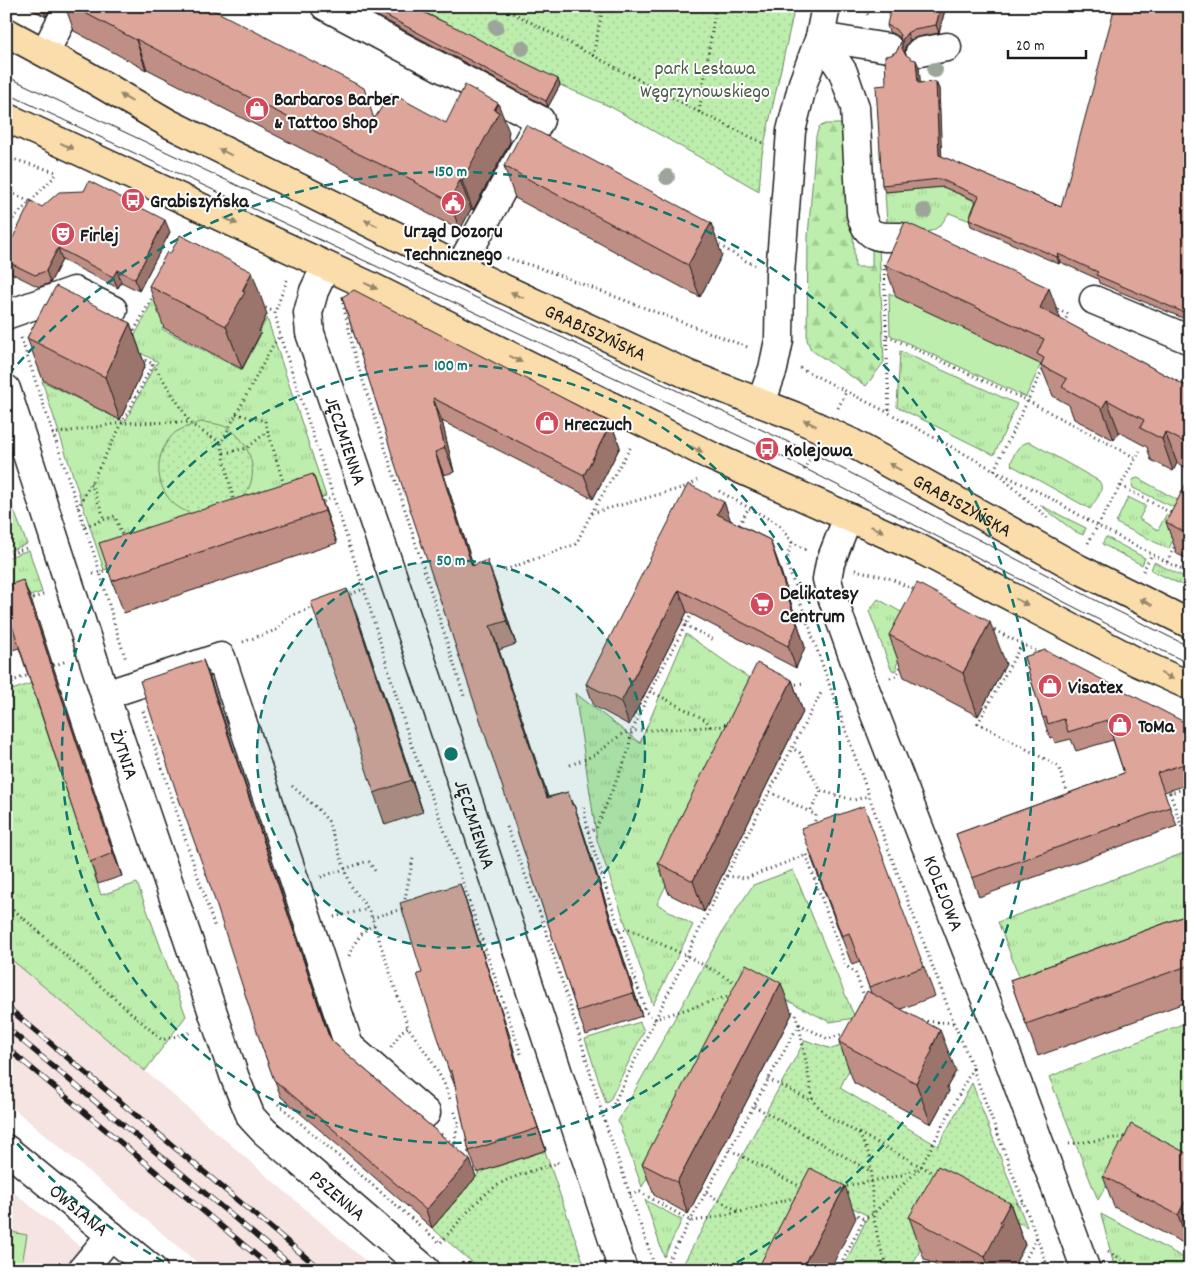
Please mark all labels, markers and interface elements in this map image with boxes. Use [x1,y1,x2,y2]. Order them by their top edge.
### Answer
scale bar [1008,28,1086,60]
text: 20 m [1016,36,1044,58]
park label: park Lesława Węgrzynowskiego [640,56,770,107]
place label: Barbaros Barber & Tattoo Shop [274,87,399,138]
one-way arrow [119,94,132,103]
shop icon: Barbaros Barber & Tattoo Shop [244,96,270,122]
one-way arrow [60,141,75,150]
one-way arrow [218,148,232,156]
text: 150 m [435,162,467,184]
bus stop icon: Grabiszyńska [120,187,146,213]
place label: Grabiszyńska [150,189,249,217]
public building icon: Urząd Dozoru Technicznego [440,190,466,216]
one-way arrow [224,218,238,226]
one-way arrow [364,219,378,227]
place label: Urząd Dozoru Technicznego [403,219,503,270]
theatre icon: Firlej [50,221,76,247]
place label: Firlej [80,223,119,251]
one-way arrow [363,282,378,290]
one-way arrow [510,290,524,298]
street label: GRABISZYŃSKA [539,299,650,370]
one-way arrow [509,355,523,363]
text: 100 m [434,356,468,378]
street label: JĘCZMIENNA [315,393,372,490]
shop icon: Hreczuch [534,410,560,436]
place label: Hreczuch [564,412,632,440]
one-way arrow [803,419,817,427]
bus stop icon: Kolejowa [754,436,780,462]
place label: Kolejowa [784,438,853,466]
one-way arrow [689,444,704,453]
one-way arrow [888,463,903,471]
street label: GRABISZYŃSKA [907,468,1016,546]
one-way arrow [870,526,884,534]
text: 50 m [437,551,465,573]
place label: Delikatesy Centrum [780,581,859,632]
supermarket icon: Delikatesy Centrum [749,591,775,617]
one-way arrow [1015,598,1029,606]
one-way arrow [1139,598,1153,606]
one-way arrow [1160,672,1174,680]
shop icon: Visatex [1037,673,1063,699]
place label: Visatex [1068,675,1123,703]
shop icon: ToMa [1107,712,1133,738]
place label: ToMa [1138,714,1175,742]
street label: ŻYTNIA [101,726,144,784]
centre of rings [442,745,460,763]
street label: JĘCZMIENNA [445,777,501,874]
street label: KOLEJOWA [914,852,969,936]
street label: PSZENNA [302,1165,371,1229]
street label: OWSIANA [42,1179,113,1245]

